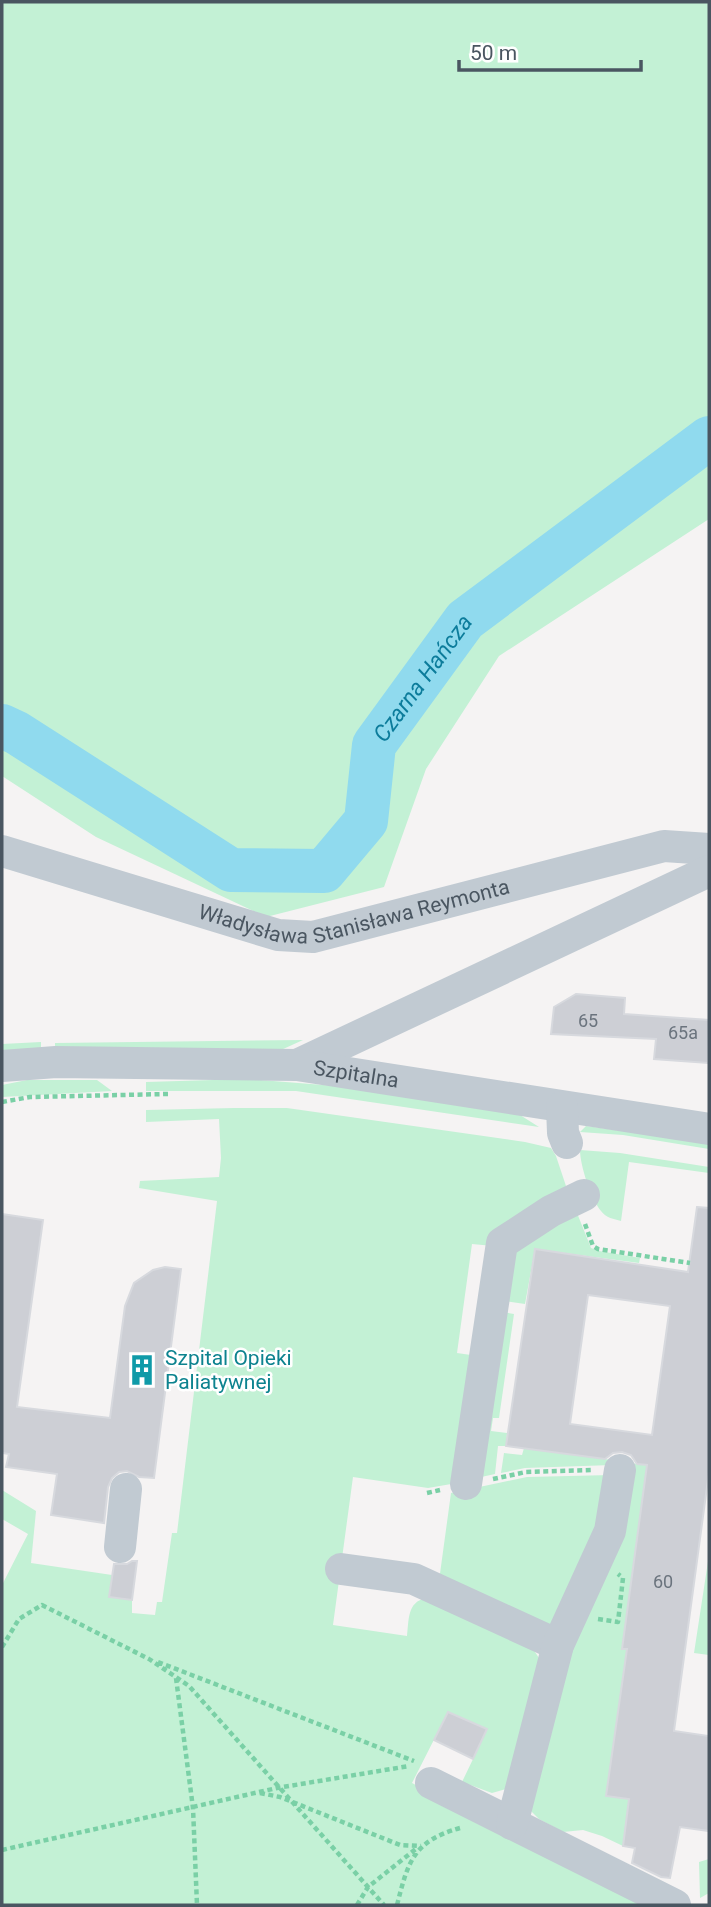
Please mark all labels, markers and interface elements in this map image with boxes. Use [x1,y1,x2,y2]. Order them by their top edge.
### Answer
scale bar [459,28,641,72]
text: 50 m [470,41,517,65]
water label: Czarna Hańcza [367,609,478,747]
street label: Władysława Stanisława Reymonta [196,875,512,949]
house number: 65 [578,1010,598,1031]
house number: 65a [668,1022,698,1043]
street label: Szpitalna [312,1056,401,1093]
place label: Szpital Opieki Paliatywnej [165,1346,292,1394]
building icon: Szpital Opieki Paliatywnej [125,1353,159,1387]
house number: 60 [653,1571,673,1592]

